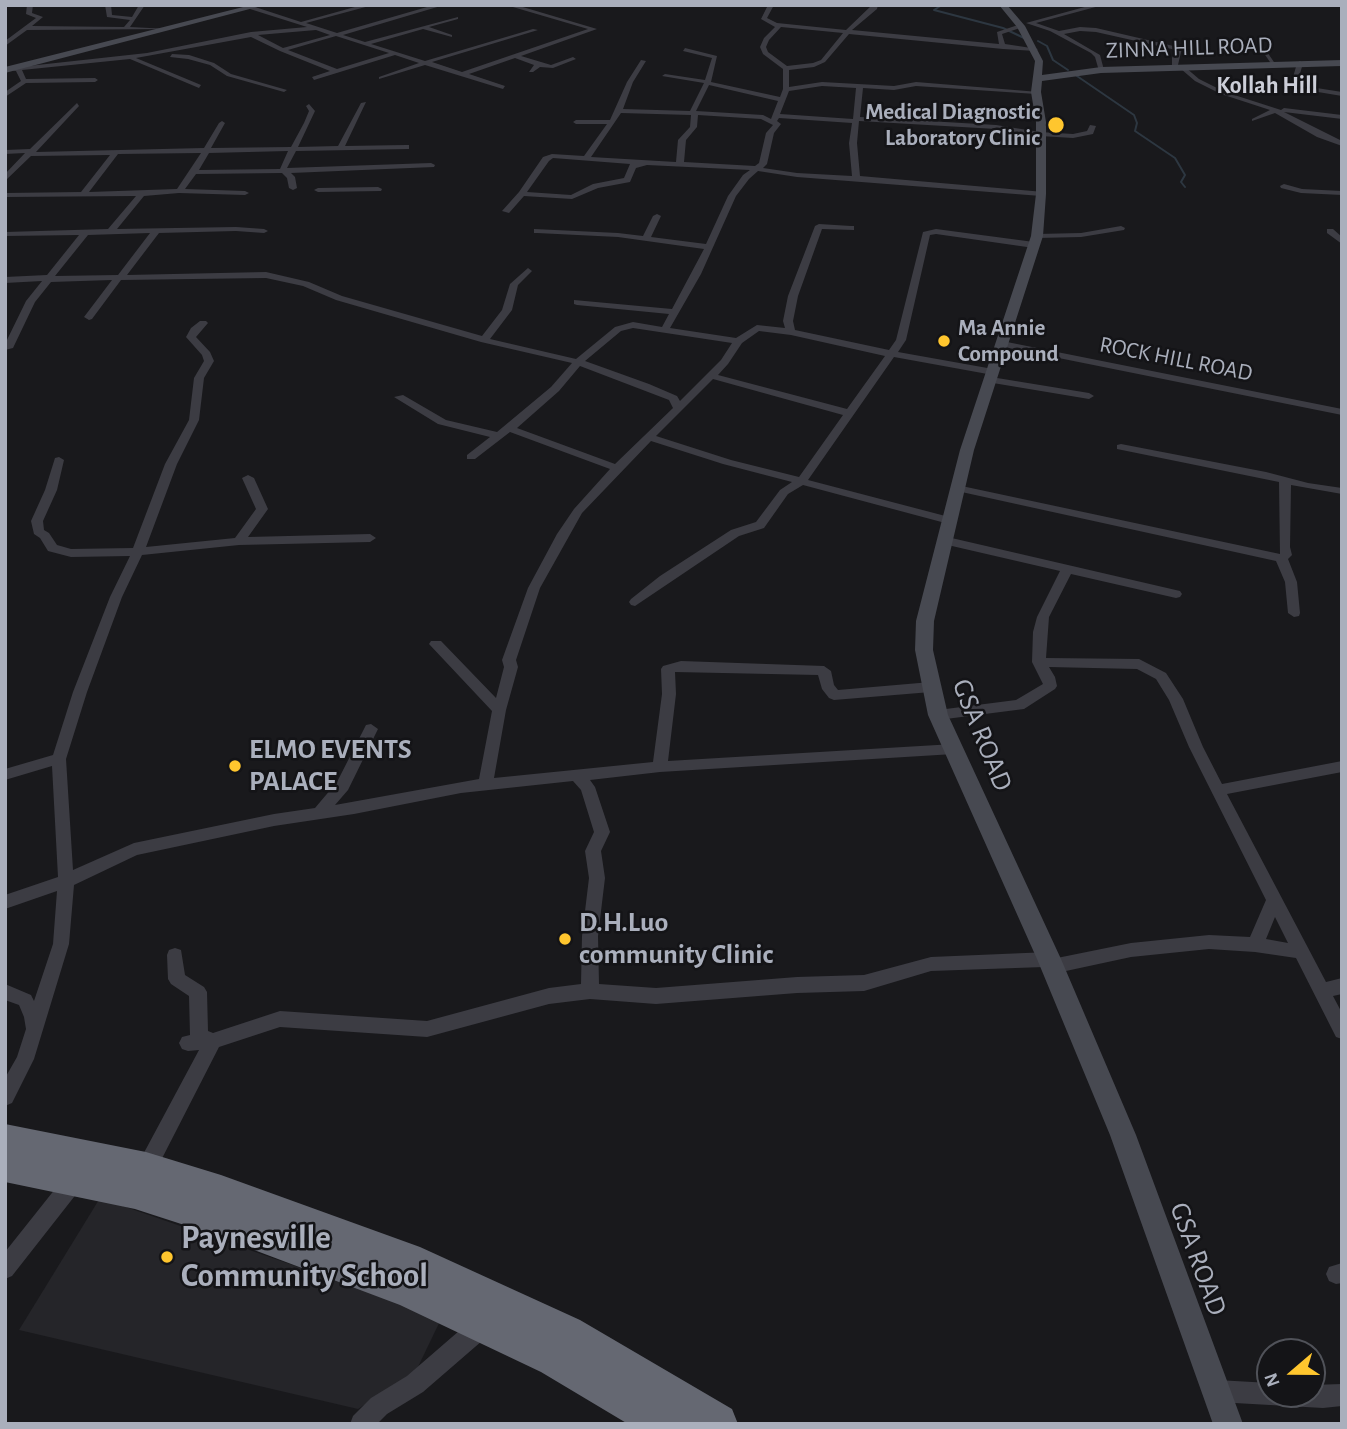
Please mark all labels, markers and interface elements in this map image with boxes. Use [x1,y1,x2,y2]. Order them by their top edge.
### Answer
street label: ZINNA HILL ROAD [1105,31,1273,65]
district label: Kollah Hill [1216,72,1318,100]
place label: Medical Diagnostic Laboratory Clinic [865,98,1040,152]
marker: Medical Diagnostic Laboratory Clinic [1046,115,1066,135]
place label: Ma Annie Compound [958,314,1059,368]
street label: ROCK HILL ROAD [1097,331,1255,387]
marker: Ma Annie Compound [936,333,952,349]
street label: GSA ROAD [944,674,1020,796]
place label: ELMO EVENTS PALACE [249,733,412,799]
marker: ELMO EVENTS PALACE [227,758,243,774]
place label: D.H.Luo community Clinic [579,906,773,972]
marker: D.H.Luo community Clinic [557,931,573,947]
street label: GSA ROAD [1162,1198,1234,1320]
place label: Paynesville Community School [181,1218,428,1296]
marker: Paynesville Community School [159,1249,175,1265]
north arrow [1256,1338,1326,1408]
text: N [1261,1370,1284,1389]

